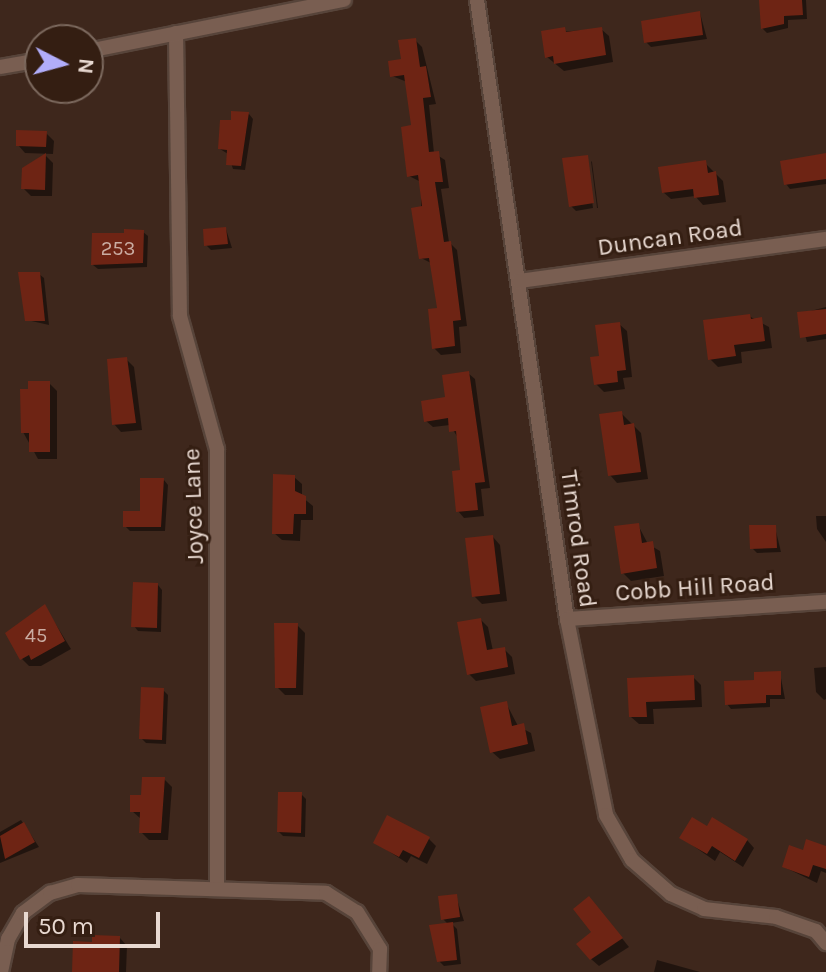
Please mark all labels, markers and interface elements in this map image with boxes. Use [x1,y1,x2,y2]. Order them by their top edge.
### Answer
north arrow [24,24,104,104]
text: N [72,57,100,76]
street label: Duncan Road [596,214,744,262]
house number: 253 [101,236,135,260]
street label: Joyce Lane [178,448,210,564]
street label: Timrod Road [554,468,602,610]
street label: Cobb Hill Road [614,568,776,608]
house number: 45 [25,623,47,647]
scale bar [28,896,164,946]
text: 50 m [38,912,94,940]

